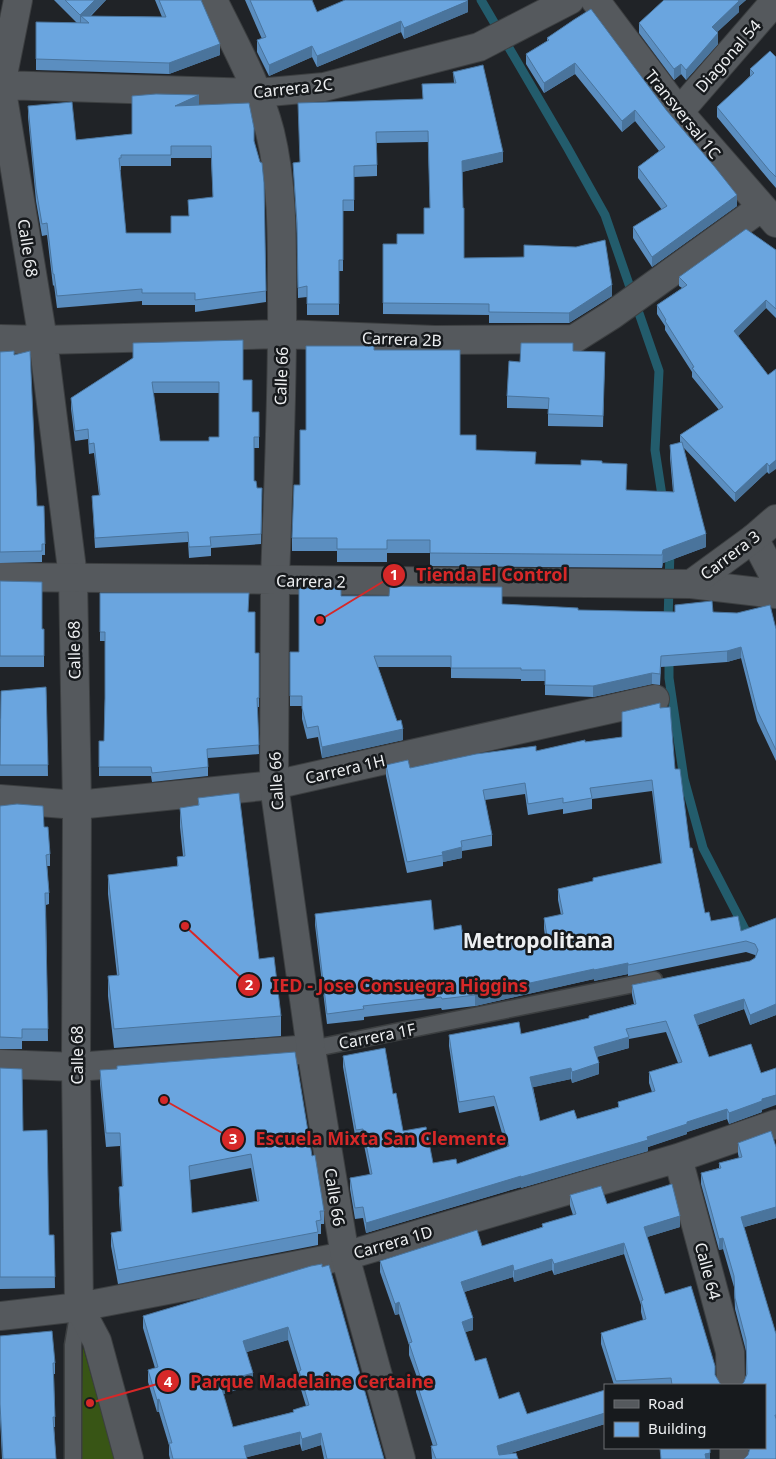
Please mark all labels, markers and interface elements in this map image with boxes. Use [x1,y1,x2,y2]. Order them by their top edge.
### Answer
street label: Diagonal 54 [690,15,766,97]
street label: Transversal 1C [640,65,726,163]
street label: Carrera 2C [252,73,334,103]
street label: Calle 68 [13,217,43,279]
street label: Carrera 2B [362,327,442,351]
street label: Calle 66 [269,346,293,406]
street label: Carrera 3 [696,525,764,585]
callout: Tienda El Control [381,559,578,592]
text: Tienda El Control [416,562,568,586]
text: 1 [390,564,398,584]
street label: Carrera 2 [276,569,346,593]
street label: Calle 68 [62,620,86,680]
street label: Carrera 1H [303,749,387,789]
street label: Calle 66 [263,751,289,811]
district label: Metropolitana [463,926,613,954]
callout: IED - Jose Consuegra Higgins [237,969,538,1002]
text: IED - Jose Consuegra Higgins [272,973,528,997]
text: 2 [245,974,254,994]
street label: Carrera 1F [337,1018,417,1054]
street label: Calle 68 [66,1026,88,1084]
callout: Escuela Mixta San Clemente [221,1122,517,1155]
text: Escuela Mixta San Clemente [255,1126,507,1150]
text: 3 [229,1128,237,1148]
street label: Calle 66 [320,1166,350,1228]
street label: Carrera 1D [351,1220,435,1264]
street label: Calle 64 [690,1240,726,1302]
callout: Parque Madelaine Certaine [156,1365,444,1398]
text: Parque Madelaine Certaine [190,1369,434,1393]
text: 4 [164,1371,173,1391]
legend [604,1384,766,1449]
text: Road [648,1393,684,1413]
text: Building [648,1418,706,1438]

